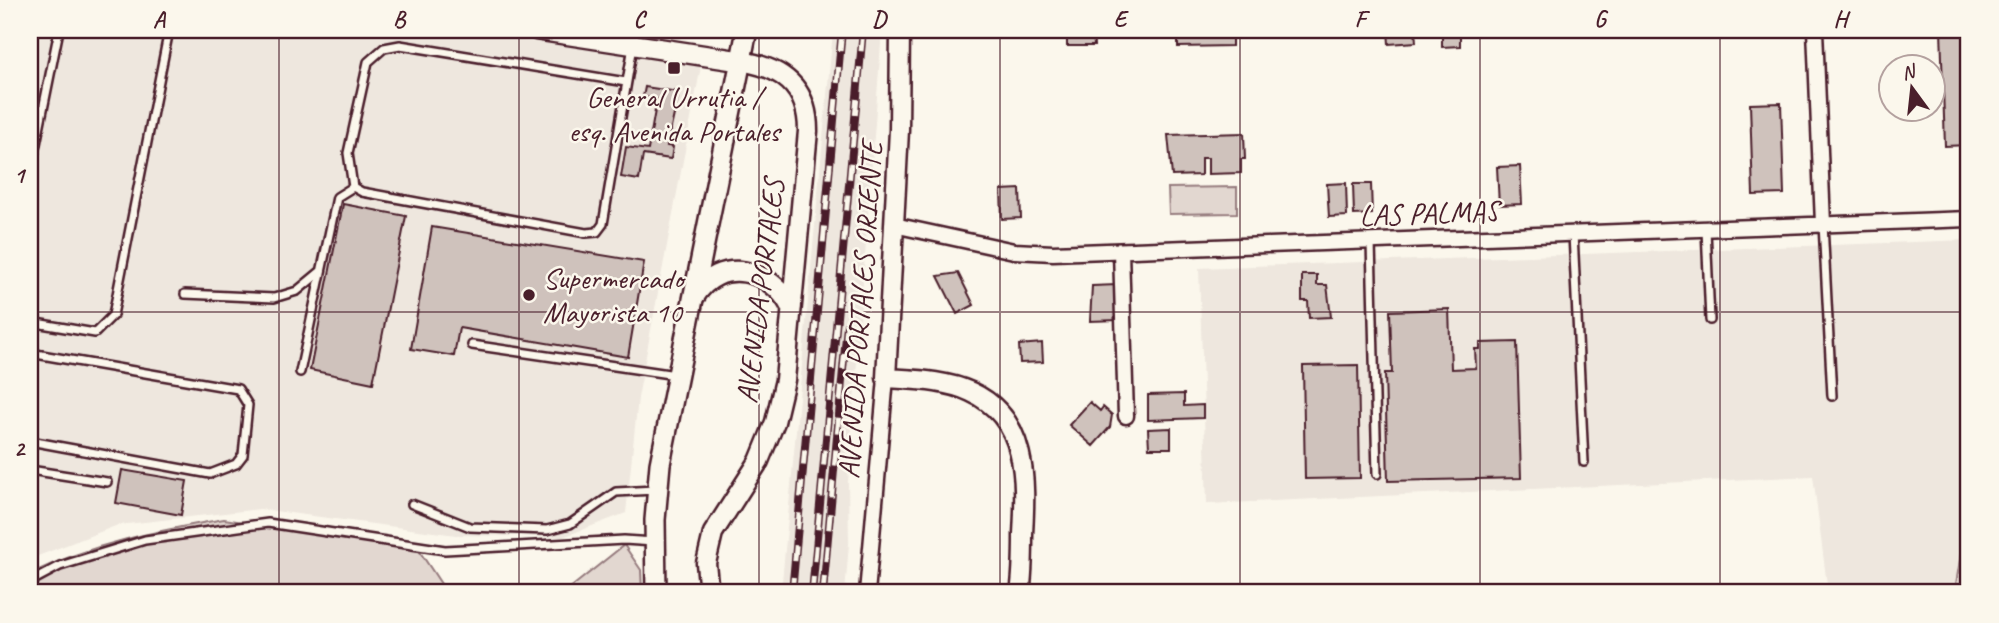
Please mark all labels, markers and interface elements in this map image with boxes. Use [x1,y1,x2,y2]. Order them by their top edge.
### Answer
text: A [153,5,167,34]
text: B [393,5,407,34]
text: C [634,5,648,34]
text: D [872,5,888,34]
text: E [1114,5,1130,34]
text: F [1355,5,1371,34]
text: G [1594,5,1609,34]
text: H [1833,5,1851,34]
north arrow [1876,52,1946,122]
text: N [1899,59,1920,86]
marker: General Urrutia / esq. Avenida Portales [666,60,682,76]
place label: General Urrutia / esq. Avenida Portales [569,78,782,150]
street label: AVENIDA PORTALES ORIENTE [829,137,891,480]
text: 1 [14,161,27,190]
street label: AVENIDA PORTALES [727,173,793,405]
street label: LAS PALMAS [1359,191,1504,234]
place label: Supermercado Mayorista 10 [543,259,687,331]
marker: Supermercado Mayorista 10 [521,287,537,303]
text: 2 [14,434,27,463]

